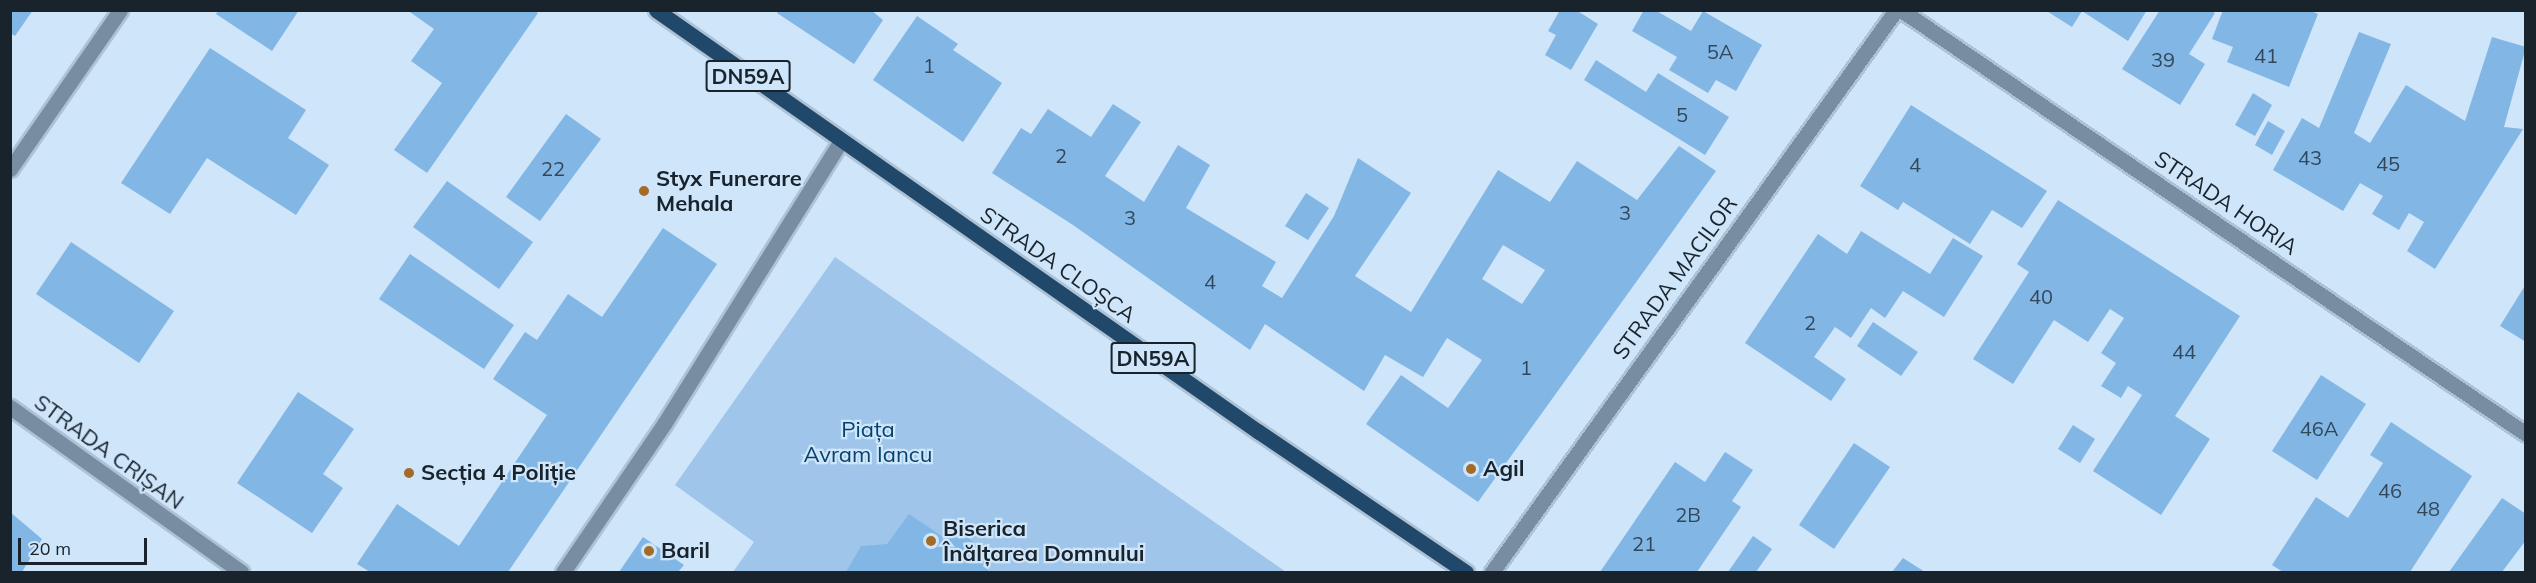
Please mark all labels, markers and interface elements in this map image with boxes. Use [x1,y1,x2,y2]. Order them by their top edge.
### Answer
house number: 5A [1707,39,1733,63]
house number: 41 [2254,43,2278,67]
house number: 39 [2151,47,2175,71]
house number: 1 [923,53,935,77]
road number: DN59A [704,58,792,94]
house number: 5 [1676,102,1688,126]
house number: 2 [1055,143,1067,167]
street label: STRADA HORIA [2149,145,2303,261]
house number: 43 [2298,145,2322,169]
house number: 45 [2376,151,2400,175]
house number: 4 [1909,152,1921,176]
house number: 22 [541,156,565,180]
place label: Styx Funerare Mehala [656,165,802,216]
marker: Styx Funerare Mehala [637,184,651,198]
street label: STRADA MACILOR [1607,191,1743,365]
house number: 3 [1619,200,1631,224]
street label: STRADA CLOȘCA [975,202,1141,328]
house number: 3 [1124,205,1136,229]
house number: 4 [1204,269,1216,293]
house number: 40 [2029,284,2053,308]
house number: 2 [1804,310,1816,334]
house number: 44 [2172,339,2196,363]
road number: DN59A [1110,340,1196,376]
house number: 1 [1520,355,1532,379]
street label: STRADA CRIȘAN [29,389,189,515]
park label: Piața Avram Iancu [804,416,932,468]
house number: 46A [2300,416,2338,440]
place label: Agil [1483,456,1525,482]
place label: Secția 4 Poliție [421,460,576,486]
marker: Agil [1464,462,1478,476]
marker: Secția 4 Poliție [402,466,416,480]
house number: 46 [2378,478,2402,502]
house number: 48 [2416,496,2440,520]
house number: 2B [1675,502,1701,526]
place label: Biserica Înălțarea Domnului [943,515,1145,566]
scale bar [21,526,150,564]
house number: 21 [1632,531,1656,555]
marker: Biserica Înălțarea Domnului [924,534,938,548]
text: 20 m [29,537,71,560]
place label: Baril [661,538,710,564]
marker: Baril [642,544,656,558]

